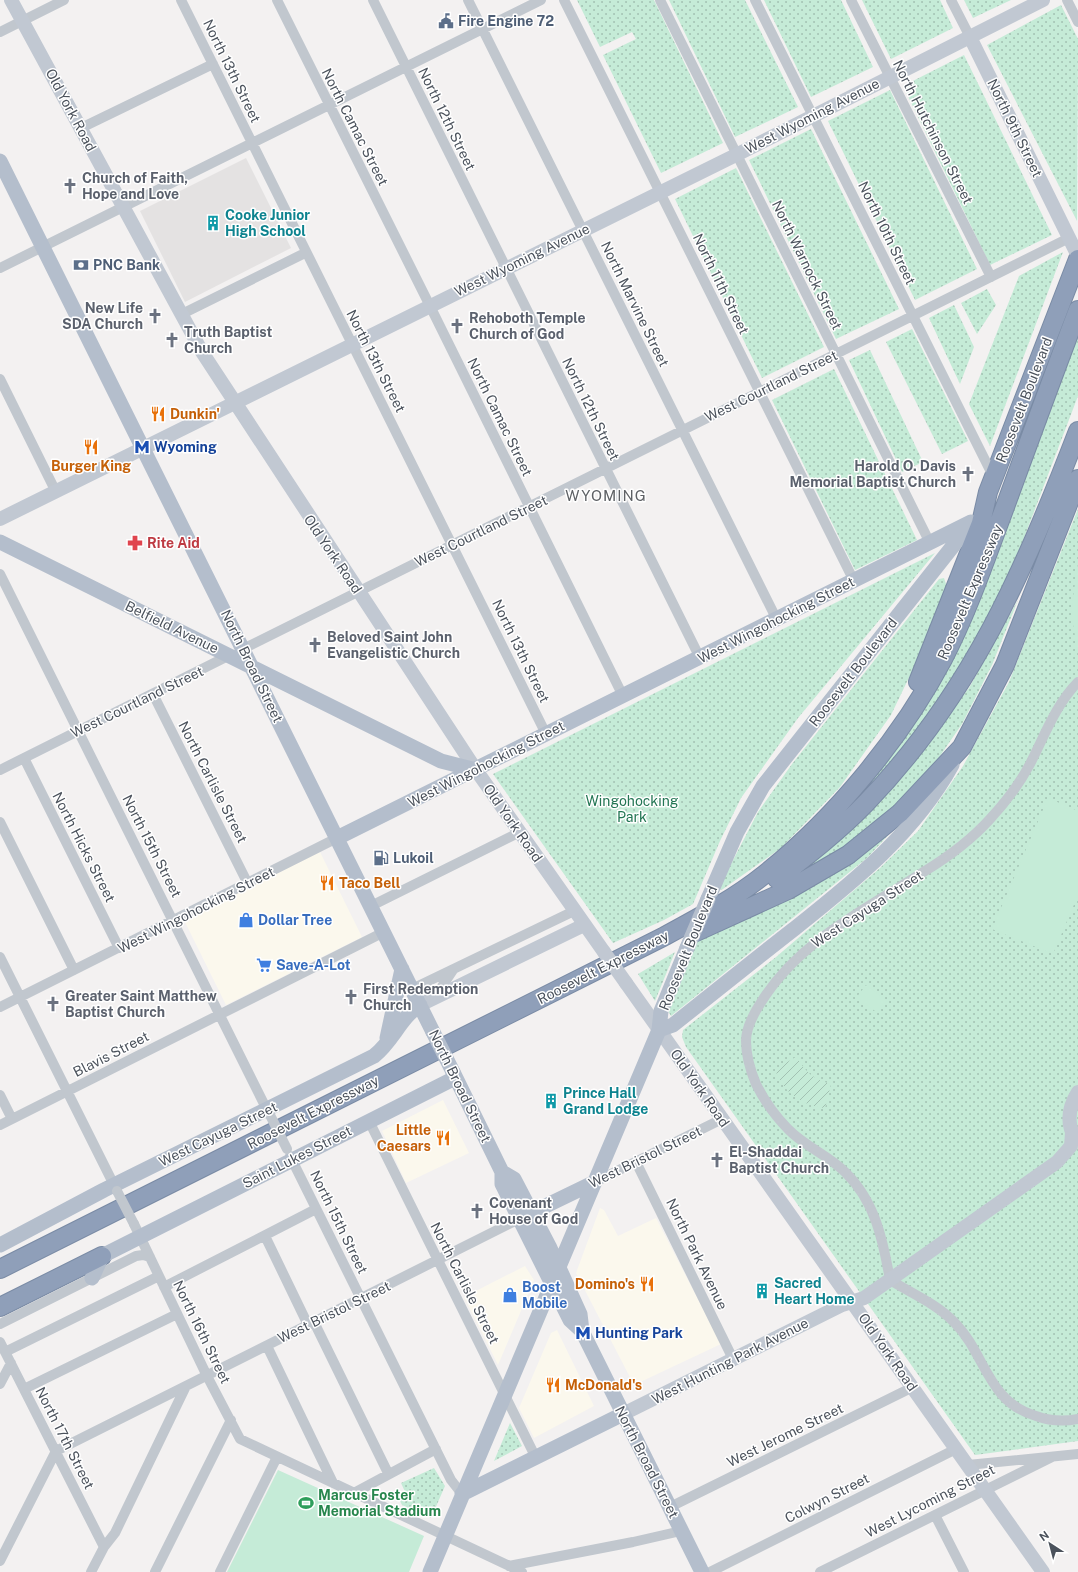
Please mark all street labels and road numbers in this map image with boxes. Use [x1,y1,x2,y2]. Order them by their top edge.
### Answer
street label: North 13th Street [200,17,264,125]
street label: North Hutchinson Street [890,57,976,207]
street label: North 12th Street [415,65,479,173]
street label: Old York Road [43,66,99,154]
street label: North Camac Street [318,66,392,188]
street label: West Wyoming Avenue [742,75,882,157]
street label: North 9th Street [984,76,1046,180]
street label: North 10th Street [855,179,919,287]
street label: North Warnock Street [769,198,845,332]
street label: West Wyoming Avenue [452,220,592,300]
street label: North 11th Street [690,231,752,337]
street label: North Marvine Street [598,239,672,369]
street label: North 13th Street [343,307,409,415]
street label: Roosevelt Boulevard [993,335,1055,465]
street label: West Courtland Street [702,347,840,425]
street label: North Camac Street [464,355,536,479]
street label: North 12th Street [559,355,623,463]
street label: West Courtland Street [412,492,550,570]
street label: Old York Road [301,512,365,596]
street label: Roosevelt Expressway [934,522,1006,662]
street label: West Wingohocking Street [695,573,857,667]
street label: North 13th Street [489,597,553,705]
street label: Belfield Avenue [123,598,221,657]
street label: North Broad Street [218,607,286,725]
street label: Roosevelt Boulevard [806,615,900,729]
street label: West Courtland Street [68,663,206,741]
street label: West Wingohocking Street [405,717,567,811]
street label: North Carlisle Street [175,719,251,845]
street label: Old York Road [480,781,546,865]
street label: North Hicks Street [49,789,119,905]
street label: North 15th Street [119,792,185,900]
street label: West Wingohocking Street [115,863,277,957]
street label: West Cayuga Street [808,867,926,951]
street label: Roosevelt Boulevard [656,883,720,1013]
street label: Roosevelt Expressway [535,927,672,1007]
street label: North Broad Street [426,1027,494,1145]
street label: Blavis Street [70,1028,152,1080]
street label: Old York Road [667,1046,733,1130]
street label: Roosevelt Expressway [245,1072,382,1152]
street label: West Cayuga Street [156,1098,280,1170]
street label: Saint Lukes Street [240,1123,354,1191]
street label: West Bristol Street [586,1123,704,1191]
street label: North 15th Street [307,1168,371,1276]
street label: North Park Avenue [663,1196,731,1312]
street label: North Carlisle Street [427,1220,503,1346]
street label: North 16th Street [170,1278,234,1386]
street label: West Bristol Street [275,1278,393,1346]
street label: Old York Road [855,1310,921,1394]
street label: West Hunting Park Avenue [649,1314,811,1408]
street label: North 17th Street [32,1384,98,1492]
street label: West Jerome Street [724,1400,846,1470]
street label: North Broad Street [612,1403,682,1521]
street label: West Lycoming Street [862,1461,998,1541]
street label: Colwyn Street [782,1470,872,1526]

